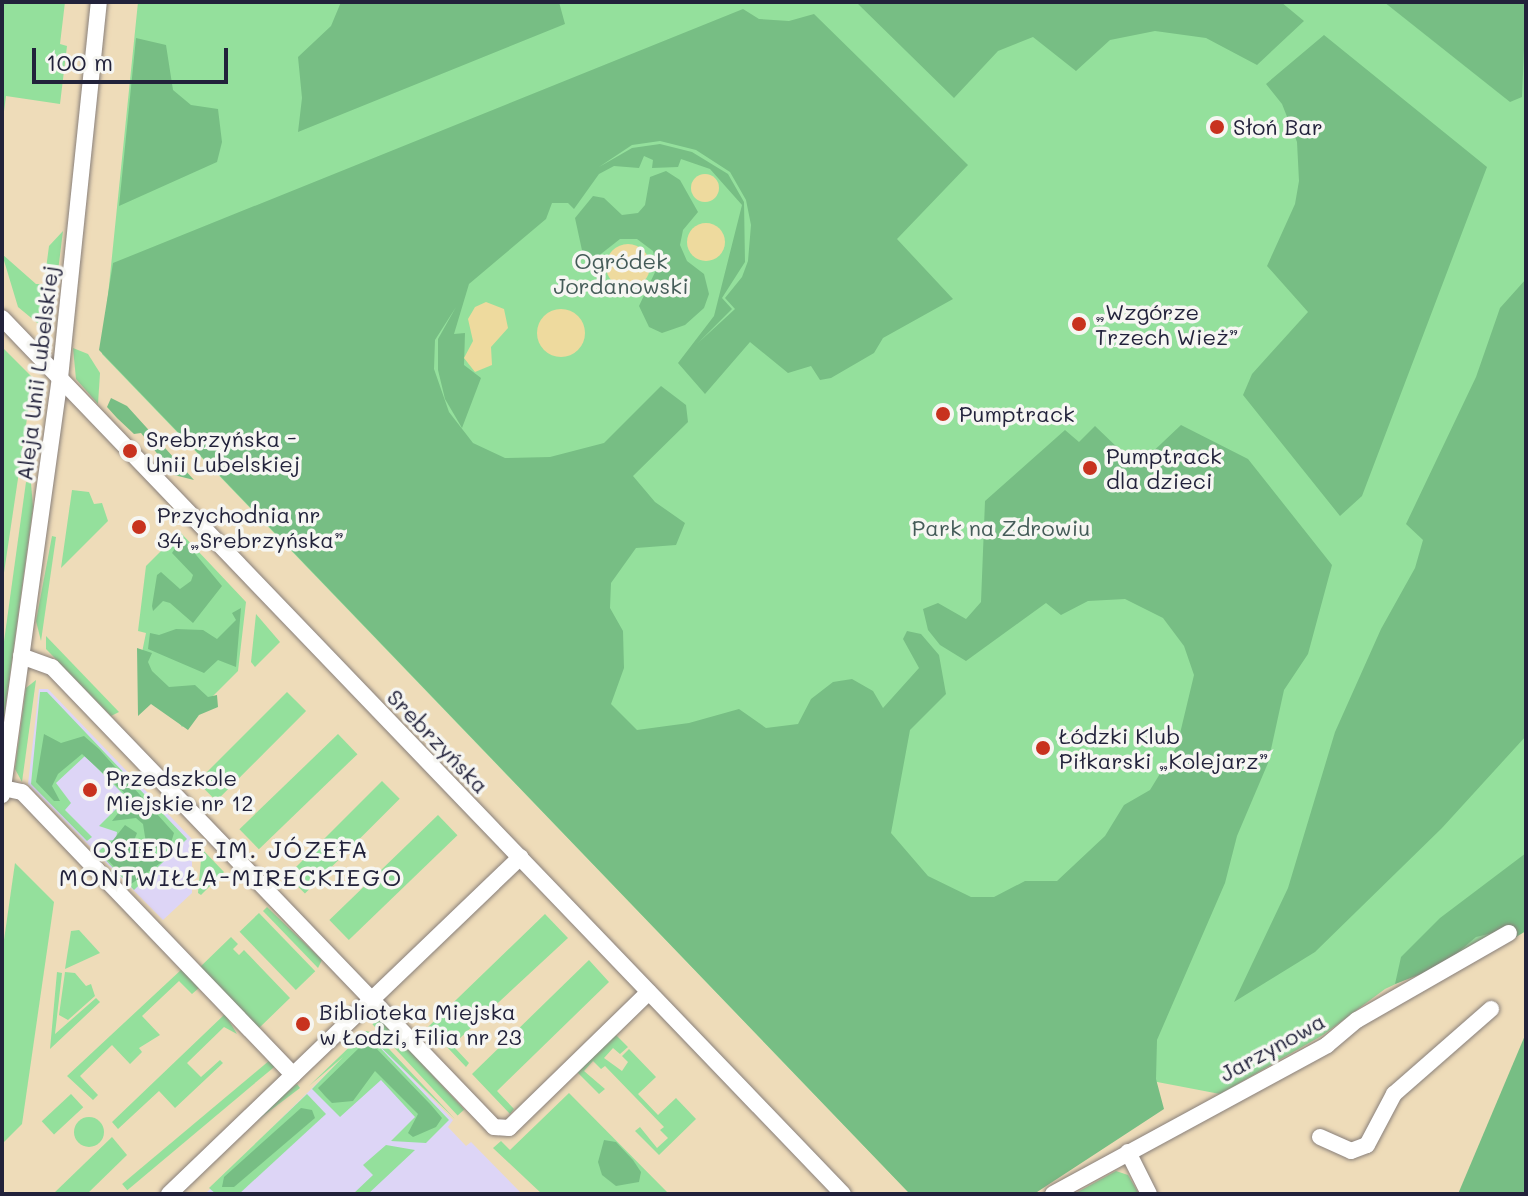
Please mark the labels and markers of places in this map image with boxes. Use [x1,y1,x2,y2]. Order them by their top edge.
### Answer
place label: Słoń Bar [1233,114,1323,140]
marker: Słoń Bar [1208,118,1226,136]
place label: „Wzgórze Trzech Wież” [1095,298,1238,350]
marker: „Wzgórze Trzech Wież” [1070,315,1088,333]
place label: Pumptrack [959,401,1075,427]
marker: Pumptrack [934,405,952,423]
place label: Srebrzyńska - Unii Lubelskiej [146,425,300,476]
marker: Srebrzyńska - Unii Lubelskiej [121,442,139,460]
place label: Pumptrack dla dzieci [1106,442,1222,494]
marker: Pumptrack dla dzieci [1081,459,1099,477]
place label: Przychodnia nr 34 „Srebrzyńska” [157,501,344,552]
marker: Przychodnia nr 34 „Srebrzyńska” [128,516,150,538]
place label: Łódzki Klub Piłkarski „Kolejarz” [1059,722,1268,774]
marker: Łódzki Klub Piłkarski „Kolejarz” [1034,739,1052,757]
place label: Przedszkole Miejskie nr 12 [106,764,253,816]
marker: Przedszkole Miejskie nr 12 [81,781,99,799]
place label: Biblioteka Miejska w Łodzi, Filia nr 23 [319,998,522,1050]
marker: Biblioteka Miejska w Łodzi, Filia nr 23 [294,1015,312,1033]

